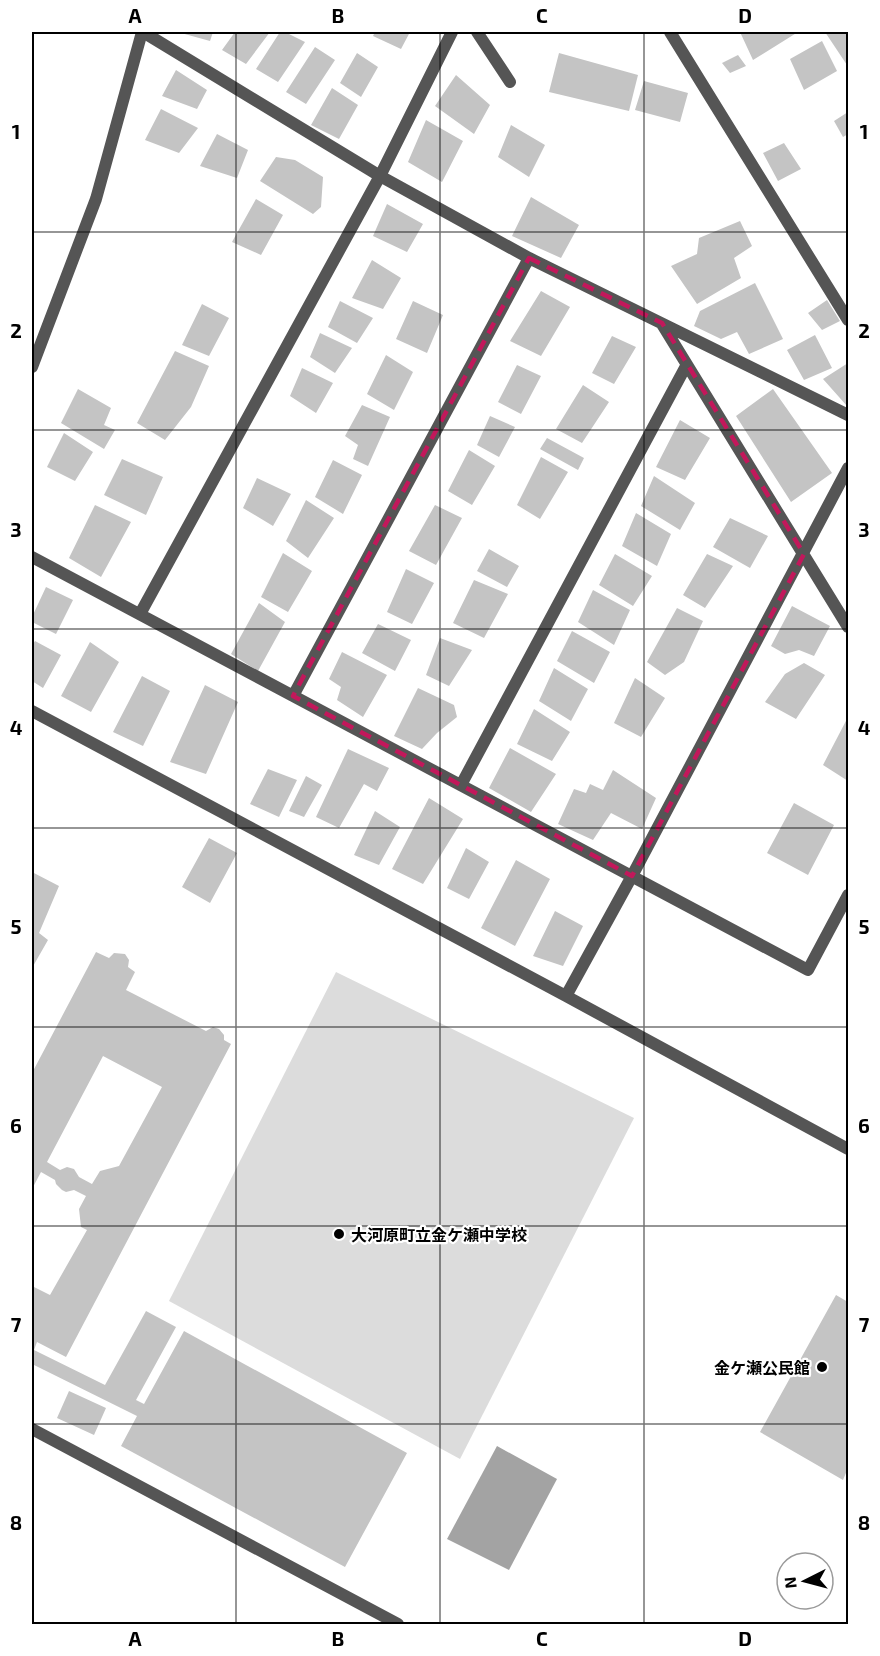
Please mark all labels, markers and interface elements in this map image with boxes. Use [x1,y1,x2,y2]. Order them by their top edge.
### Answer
text: A [128,3,142,27]
text: B [332,3,344,27]
text: C [536,3,548,27]
text: D [738,3,752,27]
text: 1 [12,119,20,143]
text: 1 [860,119,868,143]
text: 2 [10,318,22,342]
text: 2 [858,318,870,342]
text: 3 [10,517,22,541]
text: 3 [858,517,870,541]
text: 4 [10,715,23,739]
text: 4 [858,715,871,739]
text: 5 [10,914,22,938]
text: 5 [858,914,870,938]
text: 6 [10,1113,22,1137]
text: 6 [858,1113,870,1137]
place label: 大河原町立金ケ瀬中学校 [351,1225,527,1244]
marker: 大河原町立金ケ瀬中学校 [332,1227,346,1241]
text: 7 [11,1312,22,1336]
text: 7 [859,1312,870,1336]
place label: 金ケ瀬公民館 [714,1358,810,1377]
marker: 金ケ瀬公民館 [815,1360,829,1374]
text: 8 [10,1510,22,1534]
text: 8 [858,1510,870,1534]
north arrow [775,1551,835,1611]
text: N [780,1576,800,1589]
text: A [128,1626,142,1650]
text: B [332,1626,344,1650]
text: C [536,1626,548,1650]
text: D [738,1626,752,1650]

